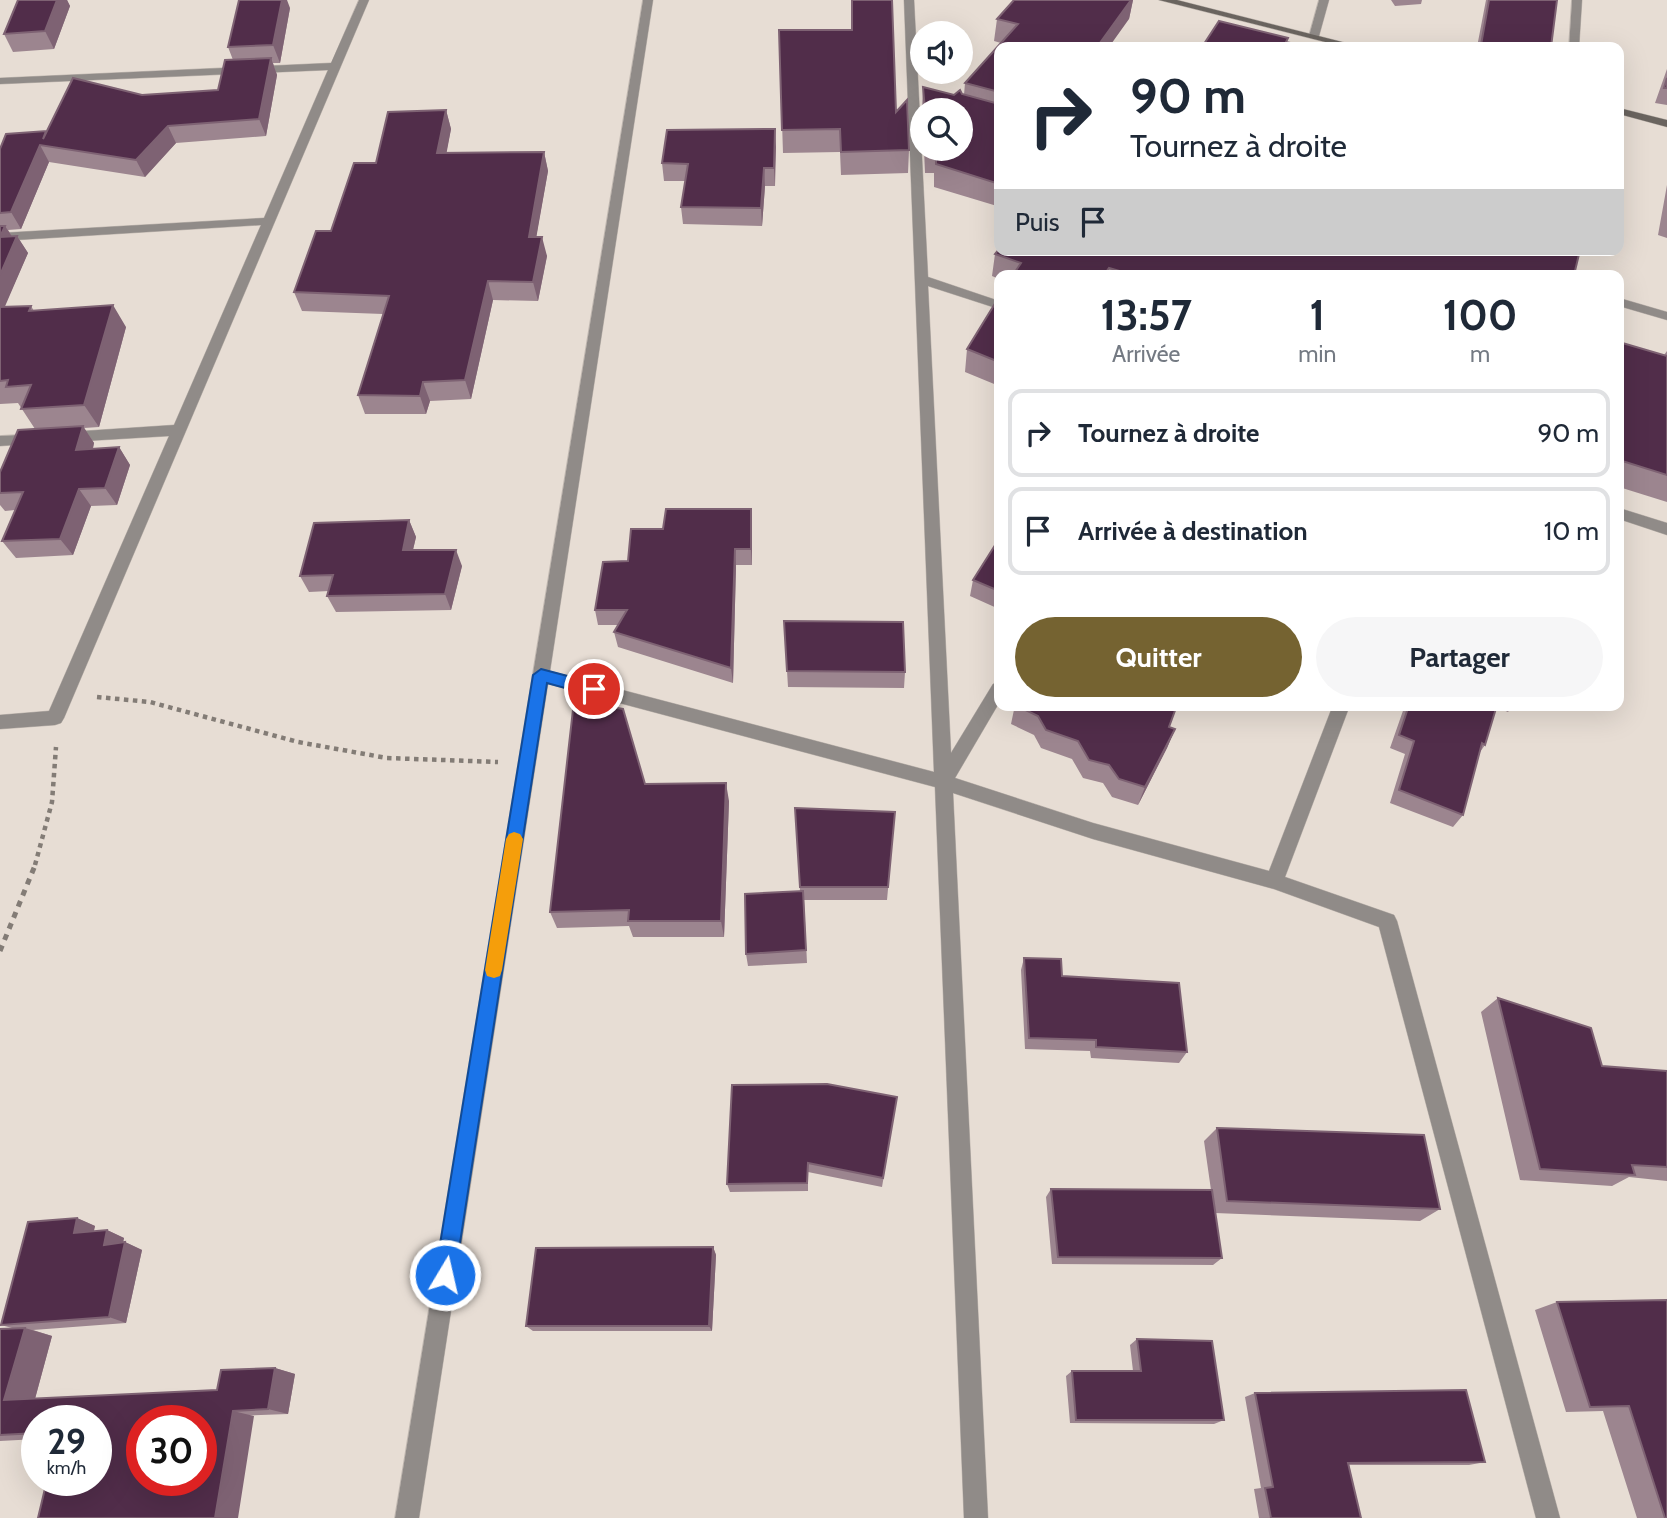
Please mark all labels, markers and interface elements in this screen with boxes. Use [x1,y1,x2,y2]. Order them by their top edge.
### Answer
map controls [910,21,973,161]
button: sound [910,21,973,84]
text: 90 m [1130,66,1246,125]
icon: right [1015,70,1106,161]
button: search [910,98,973,161]
text: Tournez à droite [1130,126,1347,165]
icon: arrive [1074,203,1112,241]
text: Puis [1015,206,1060,238]
text: 13:57 [1100,289,1192,341]
text: 1 [1310,289,1325,341]
text: 100 [1443,289,1518,341]
text: Arrivée [1112,340,1180,368]
text: min [1298,340,1336,368]
text: m [1470,340,1490,368]
icon: right [1019,414,1057,452]
text: Tournez à droite [1078,417,1260,449]
text: 90 m [1537,417,1599,449]
icon: arrive [1019,512,1057,550]
text: Arrivée à destination [1078,515,1308,547]
text: 10 m [1544,515,1599,547]
button: Quitter [1015,617,1302,697]
button: Partager [1316,617,1603,697]
pin [564,659,624,719]
icon: arrive [575,670,613,708]
position arrow [408,1238,482,1312]
speed limit sign: 30 [126,1405,217,1496]
text: 29 [47,1420,86,1463]
text: km/h [47,1457,86,1479]

